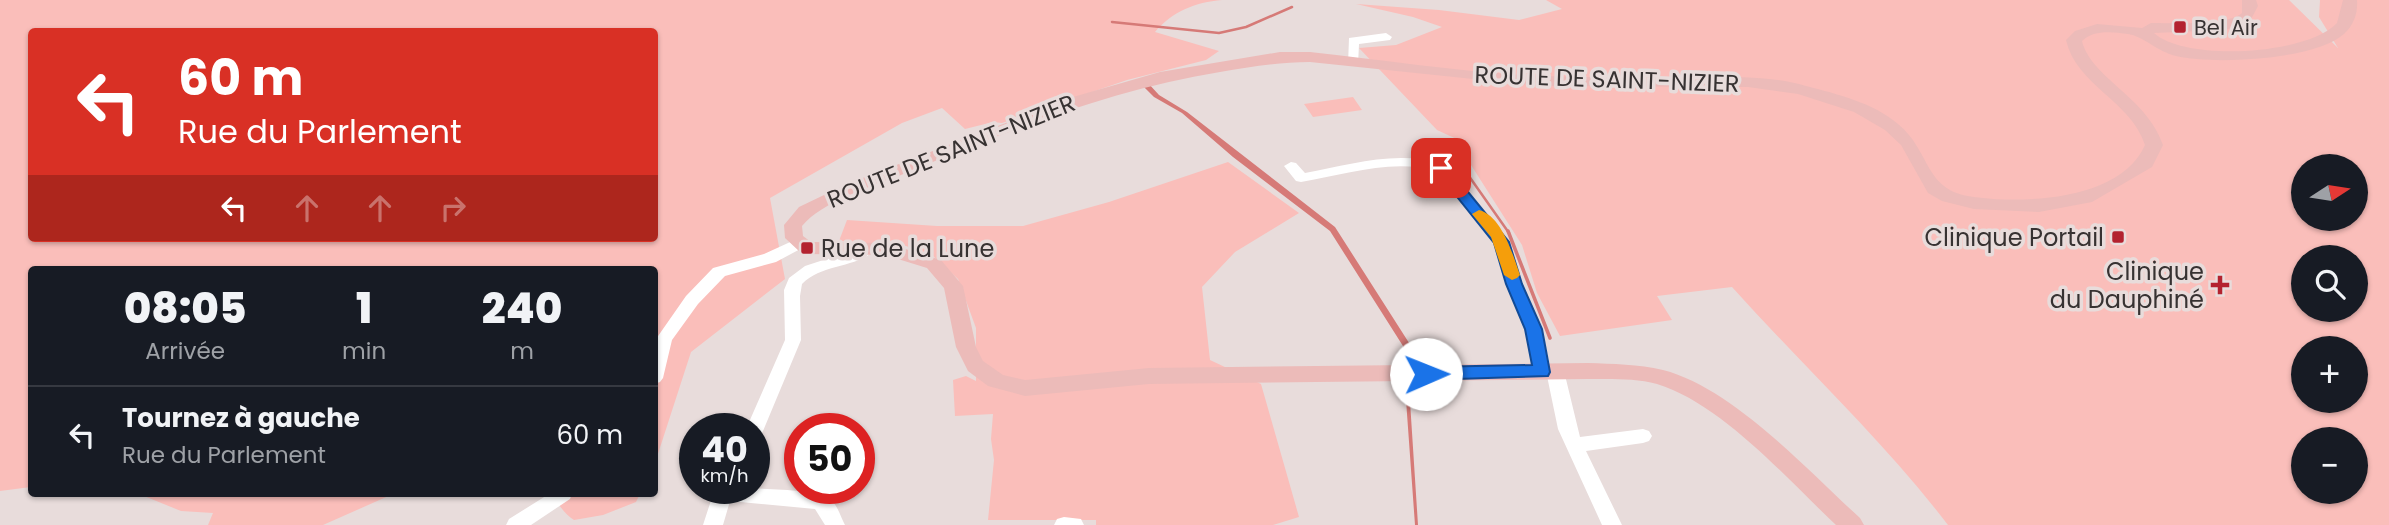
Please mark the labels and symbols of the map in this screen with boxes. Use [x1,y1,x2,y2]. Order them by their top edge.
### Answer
place label: Bel Air [2194,13,2258,42]
marker: Bel Air [2172,19,2188,35]
street label: ROUTE DE SAINT-NIZIER [1474,58,1740,100]
street label: ROUTE DE SAINT-NIZIER [822,86,1080,216]
pin [1411,138,1471,198]
north arrow [2291,154,2368,231]
place label: Clinique Portail [1925,221,2104,254]
marker: Clinique Portail [2110,229,2126,245]
place label: Rue de la Lune [821,232,994,265]
marker: Rue de la Lune [799,240,815,256]
place label: Clinique du Dauphiné [2050,255,2204,316]
marker: Clinique du Dauphiné [2210,275,2230,295]
position arrow [1389,337,1463,411]
speed limit sign: 50 [784,413,875,504]

